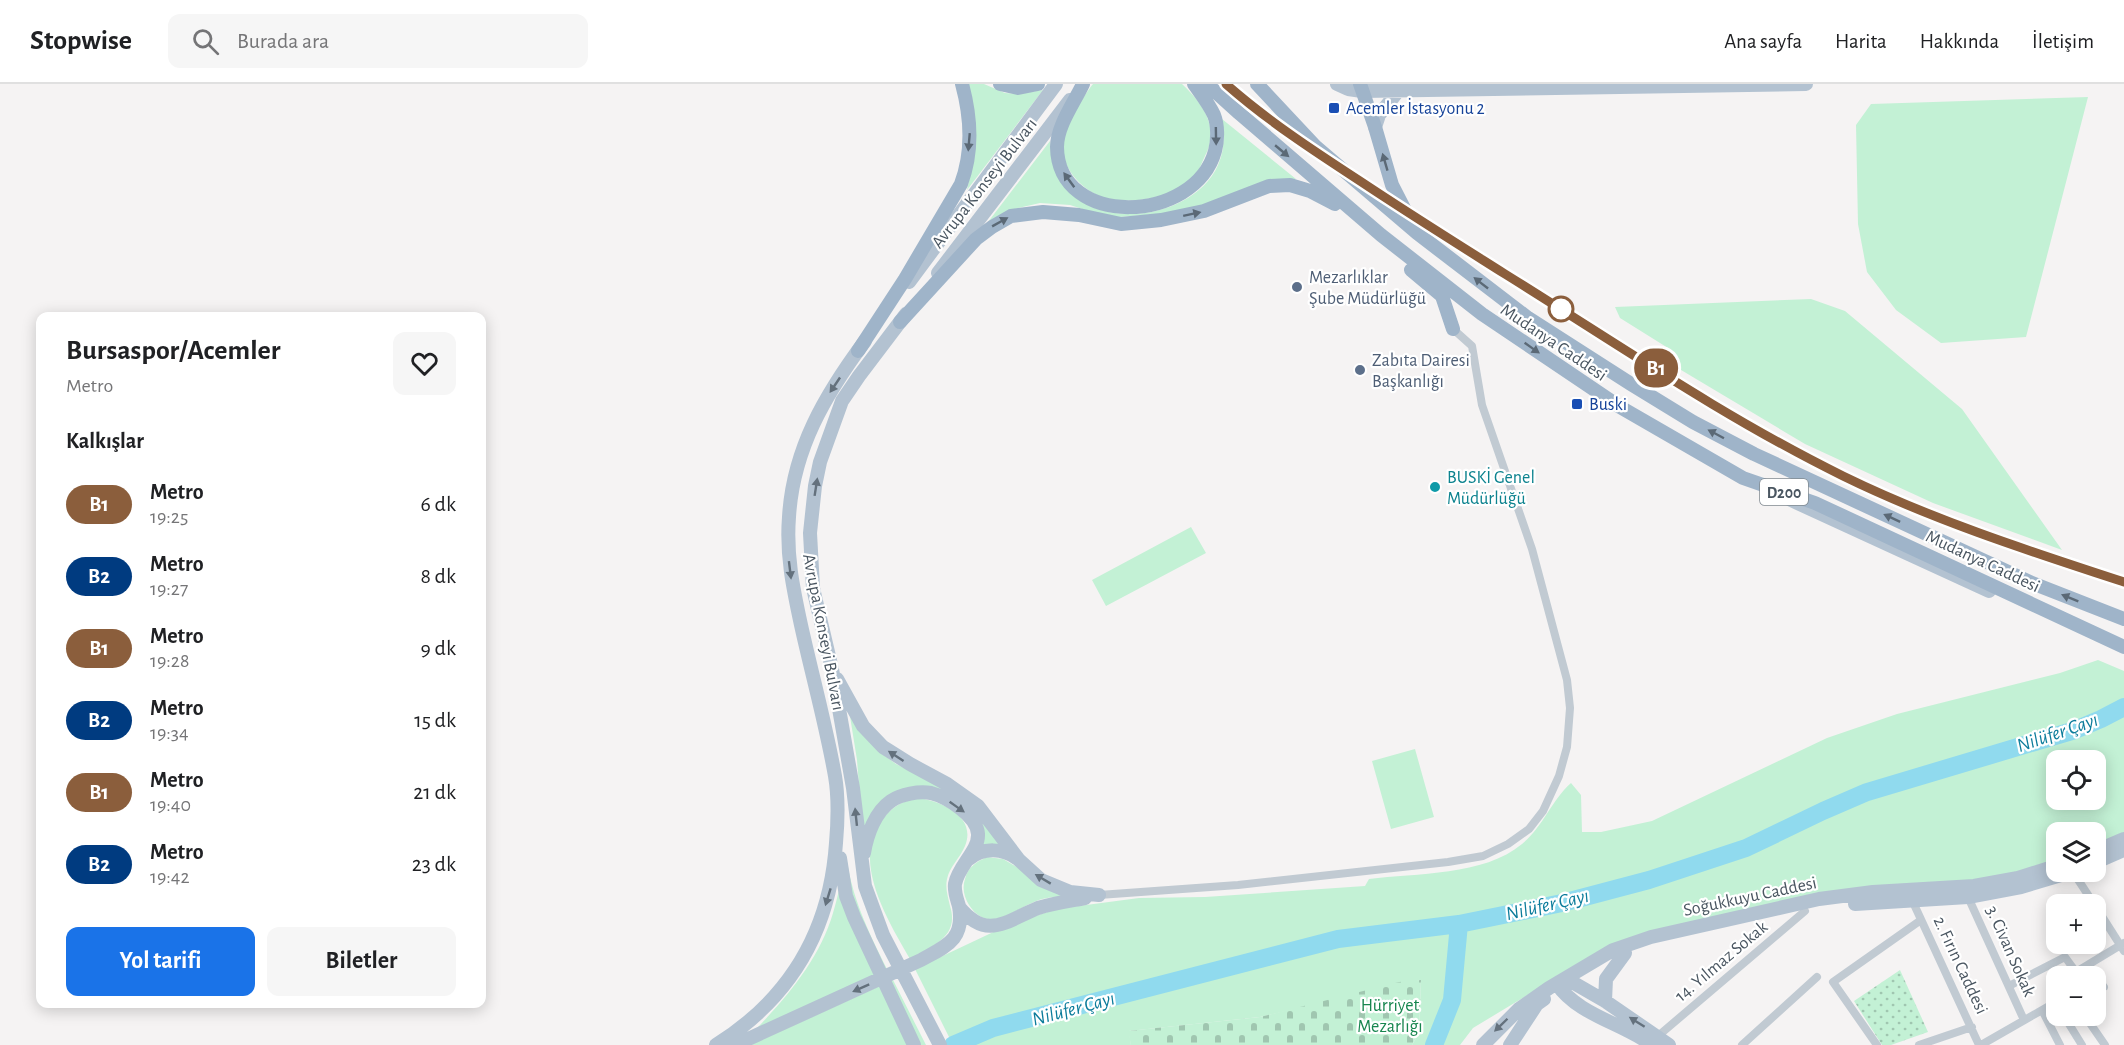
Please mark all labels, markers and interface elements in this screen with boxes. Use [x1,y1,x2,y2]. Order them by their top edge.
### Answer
search box [168,14,588,68]
icon: search [189,25,222,58]
text: Stopwise [30,27,132,55]
text: Burada ara [237,30,329,52]
text: Ana sayfa [1724,31,1802,52]
text: Harita [1835,31,1887,52]
text: Hakkında [1920,31,1999,52]
text: İletişim [2032,31,2094,52]
place label: Acemler İstasyonu 2 [1346,98,1485,118]
marker: Acemler İstasyonu 2 [1327,101,1341,115]
street label: Avrupa Konseyi Bulvarı [929,115,1041,252]
one-way arrow [1211,127,1221,146]
one-way arrow [964,132,974,151]
one-way arrow [1274,144,1289,157]
one-way arrow [1380,153,1389,171]
one-way arrow [1064,172,1076,187]
one-way arrow [1182,209,1201,218]
one-way arrow [992,217,1009,227]
place label: Mezarlıklar Şube Müdürlüğü [1309,269,1426,308]
one-way arrow [1474,278,1489,290]
marker: Mezarlıklar Şube Müdürlüğü [1290,280,1304,294]
unlabelled marker [1548,296,1574,322]
street label: Mudanya Caddesi [1497,301,1610,385]
button: heart [393,332,456,395]
text: Bursaspor/Acemler [66,337,280,365]
one-way arrow [1525,342,1540,354]
line badge: B1 [1629,348,1683,388]
place label: Zabıta Dairesi Başkanlığı [1372,352,1470,391]
text: B1 [1646,358,1666,379]
marker: Zabıta Dairesi Başkanlığı [1353,363,1367,377]
text: Metro [66,376,113,396]
one-way arrow [830,377,841,393]
place label: Buski [1589,396,1627,414]
marker: Buski [1570,397,1584,411]
one-way arrow [1707,429,1724,439]
text: Kalkışlar [66,430,144,452]
place label: BUSKİ Genel Müdürlüğü [1447,467,1535,508]
one-way arrow [811,477,820,496]
road number: D200 [1760,479,1808,505]
marker: BUSKİ Genel Müdürlüğü [1428,480,1442,494]
text: Metro [150,481,204,503]
text: 6 dk [421,493,456,515]
text: B1 [89,494,109,515]
text: 19:25 [150,507,188,527]
one-way arrow [1883,514,1900,523]
street label: Mudanya Caddesi [1923,528,2042,596]
street label: Avrupa Konseyi Bulvarı [799,552,847,712]
text: Metro [150,553,204,575]
one-way arrow [786,561,795,580]
text: 8 dk [421,565,456,587]
text: B2 [88,566,110,587]
text: 19:27 [150,579,188,599]
one-way arrow [2060,593,2078,603]
text: Metro [150,625,204,647]
text: 9 dk [421,637,456,659]
text: B1 [89,638,109,659]
text: 19:28 [150,651,189,671]
text: Metro [150,697,204,719]
text: 15 dk [414,709,456,731]
text: B2 [88,710,110,731]
water label: Nilüfer Çayı [2014,710,2100,756]
text: 19:34 [150,723,189,743]
one-way arrow [889,750,905,762]
map controls [2046,750,2106,1026]
button: locate [2046,750,2106,810]
text: Metro [150,769,204,791]
text: 21 dk [413,781,456,803]
text: B1 [89,782,109,803]
text: 19:40 [150,795,191,815]
one-way arrow [949,801,965,813]
one-way arrow [851,808,861,827]
button: layers [2046,822,2106,882]
text: Metro [150,841,204,863]
text: 23 dk [412,853,456,875]
text: B2 [88,854,110,875]
text: 19:42 [150,867,190,887]
one-way arrow [1034,874,1051,884]
street label: Soğukkuyu Caddesi [1682,874,1818,920]
water label: Nilüfer Çayı [1504,886,1591,924]
one-way arrow [823,888,833,906]
button: + [2046,894,2106,954]
street label: 3. Civan Sokak [1982,903,2038,1000]
street label: 2. Fırın Caddesi [1930,914,1991,1017]
street label: 14. Yılmaz Sokak [1672,918,1772,1005]
button: Yol tarifi [66,927,255,996]
button: Biletler [267,927,456,996]
button: − [2046,966,2106,1026]
one-way arrow [852,983,870,993]
water label: Nilüfer Çayı [1030,988,1117,1030]
park label: Hürriyet Mezarlığı [1357,997,1423,1036]
one-way arrow [1629,1017,1645,1028]
one-way arrow [1494,1018,1509,1032]

